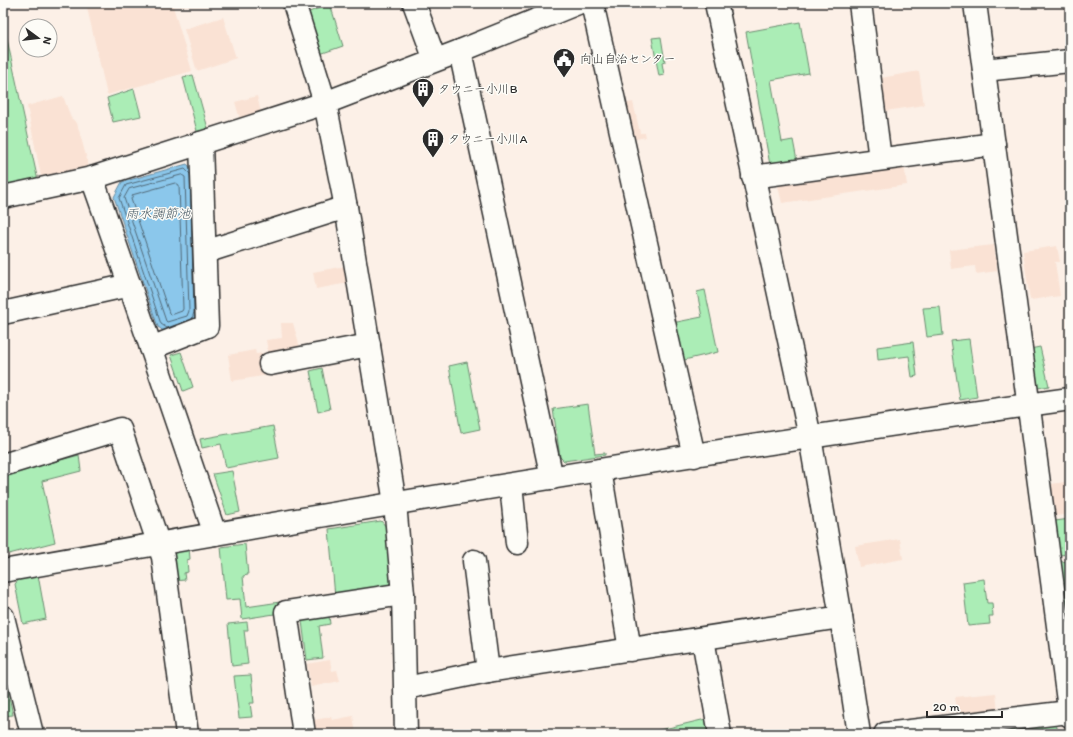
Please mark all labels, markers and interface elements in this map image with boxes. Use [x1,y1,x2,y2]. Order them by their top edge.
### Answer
north arrow [18,18,58,58]
text: N [40,35,54,46]
public building icon: 向山自治センター [551,46,577,79]
place label: 向山自治センター [580,52,676,66]
building icon: タウニー小川B [410,76,436,109]
place label: タウニー小川B [438,82,518,96]
building icon: タウニー小川A [420,126,446,159]
place label: タウニー小川A [448,132,528,146]
water label: 雨水調節池 [125,206,191,221]
scale bar [927,693,1002,719]
text: 20 m [933,700,960,714]

